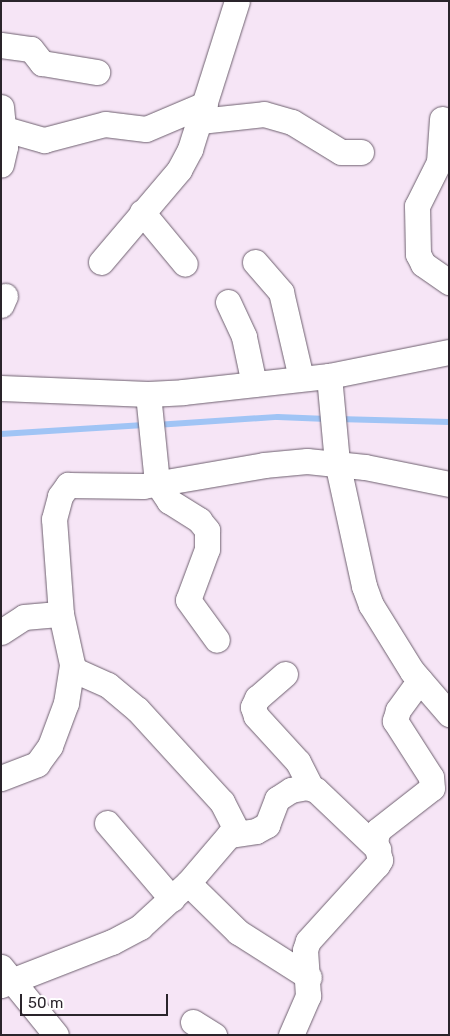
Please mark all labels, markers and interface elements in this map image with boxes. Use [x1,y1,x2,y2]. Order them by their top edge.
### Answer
scale bar [22,984,170,1016]
text: 50 m [28,994,63,1012]

